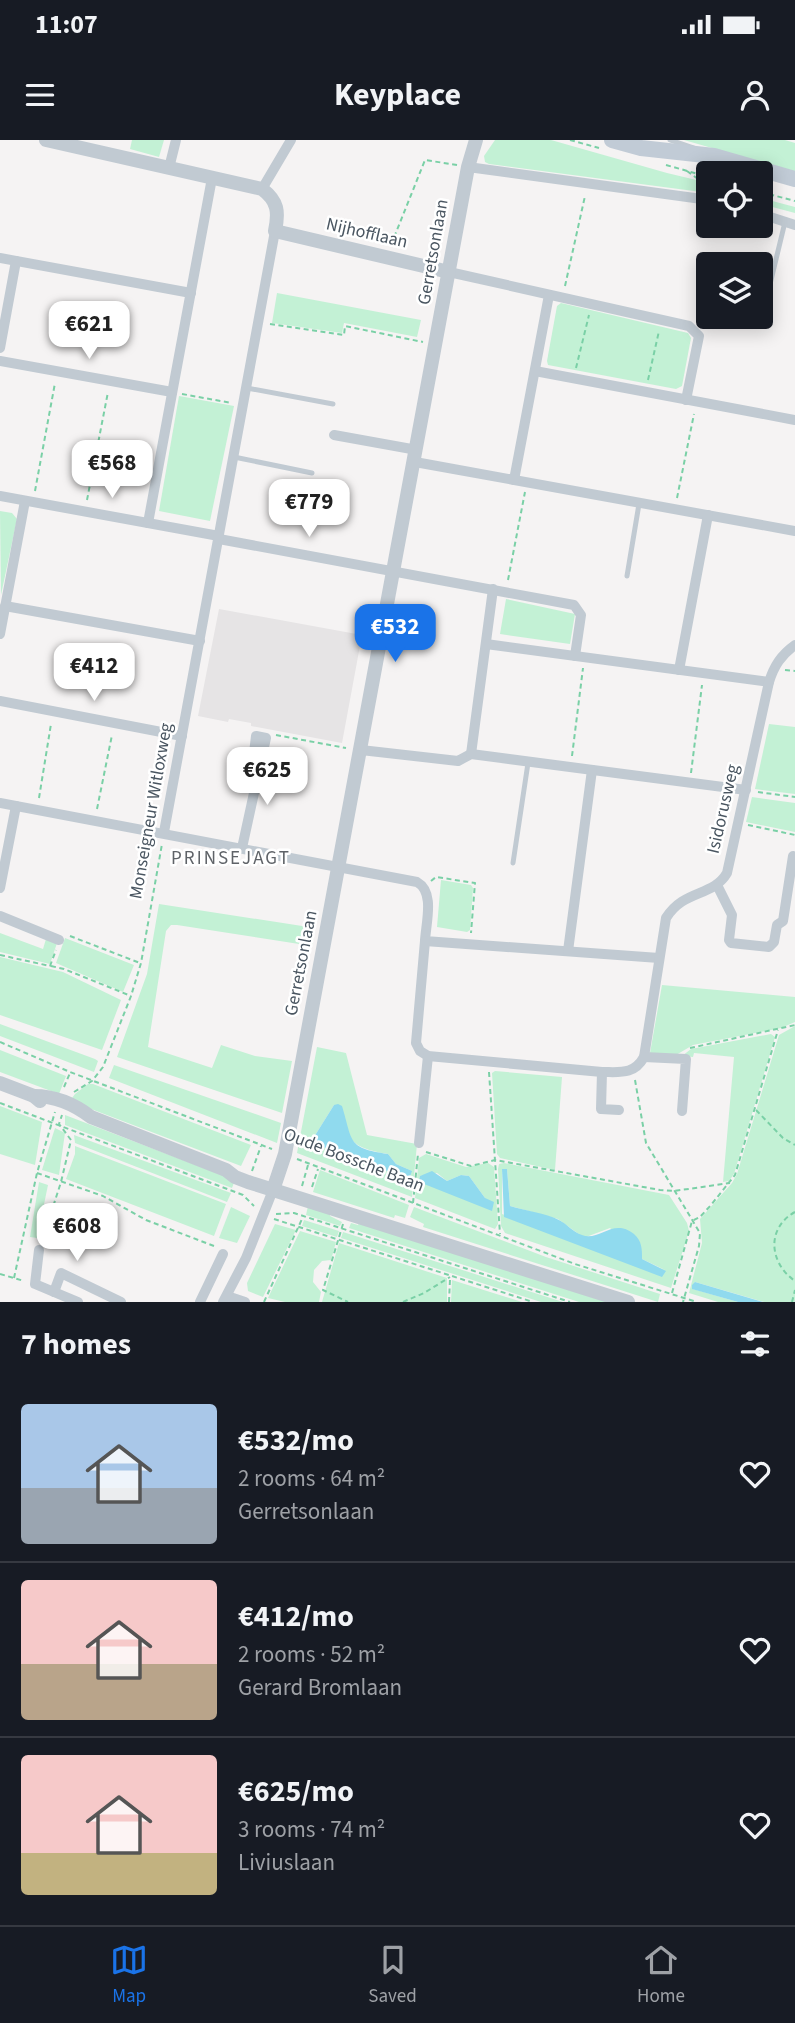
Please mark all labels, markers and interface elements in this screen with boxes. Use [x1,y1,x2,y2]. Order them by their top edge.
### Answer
text: 11:07 [35,6,98,43]
text: Keyplace [334,72,461,118]
icon: menu [21,76,59,114]
icon: person [736,76,774,114]
map controls [696,161,773,329]
button: locate [696,161,773,238]
street label: Gerretsonlaan [411,197,455,307]
street label: Nijhofflaan [324,211,410,255]
button: layers [696,252,773,329]
pin: €621 [48,302,130,361]
text: €621 [65,307,113,340]
pin: €568 [71,440,153,500]
text: €568 [88,446,136,479]
pin: €779 [268,480,350,539]
text: €779 [285,485,333,518]
pin: €532 [354,604,436,664]
text: €532 [371,610,419,643]
pin: €412 [53,644,135,703]
text: €412 [70,649,118,682]
street label: Monseigneur Witloxweg [123,721,179,901]
pin: €625 [226,748,308,807]
text: €625 [243,753,291,786]
street label: Isidorusweg [701,762,745,856]
district label: PRINSEJAGT [171,845,291,872]
street label: Gerretsonlaan [279,908,323,1018]
street label: Oude Bossche Baan [280,1122,428,1198]
pin: €608 [36,1204,118,1263]
text: €608 [53,1209,101,1242]
text: 7 homes [21,1323,131,1366]
icon: filters [736,1325,774,1363]
text: €532/mo [238,1419,354,1462]
icon: home [77,1432,161,1516]
icon: heart [736,1455,774,1493]
text: 2 rooms · 64 m² [238,1462,385,1495]
text: Gerretsonlaan [238,1495,374,1528]
text: €412/mo [238,1595,354,1638]
icon: home [77,1608,161,1692]
icon: heart [736,1631,774,1669]
text: 2 rooms · 52 m² [238,1638,385,1671]
text: Gerard Bromlaan [238,1671,402,1704]
text: €625/mo [238,1770,354,1813]
icon: home [77,1783,161,1867]
icon: heart [736,1806,774,1844]
text: 3 rooms · 74 m² [238,1813,385,1846]
text: Liviuslaan [238,1846,335,1879]
tab: Map [110,1941,148,2010]
tab: Saved [368,1941,417,2010]
tab: Home [637,1941,685,2010]

